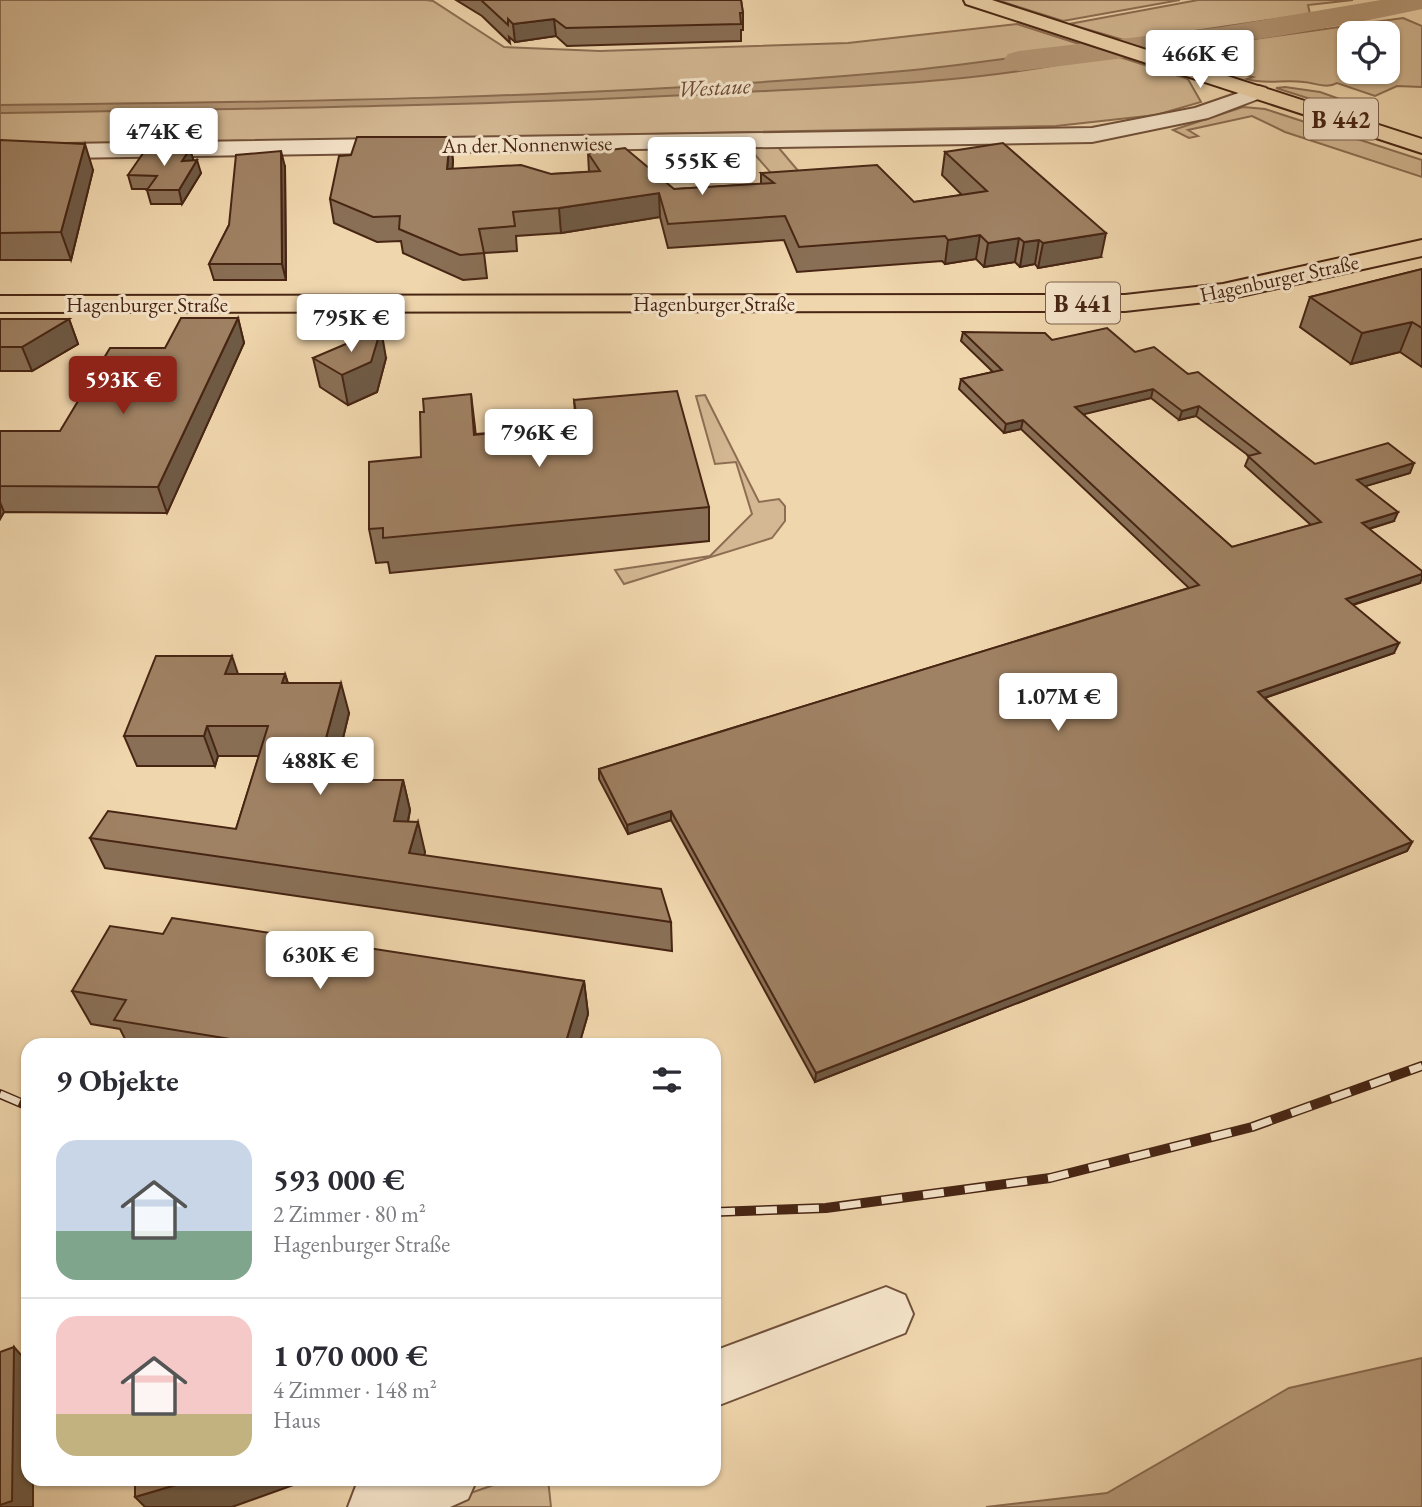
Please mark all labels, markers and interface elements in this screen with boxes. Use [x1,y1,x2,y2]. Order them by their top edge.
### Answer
map controls [1337,21,1400,84]
button: locate [1337,21,1400,84]
pin: 466K € [1143,31,1257,90]
text: 466K € [1162,38,1238,68]
water label: Westaue [677,70,752,104]
road number: B 442 [1304,98,1378,140]
pin: 474K € [107,108,221,168]
text: 474K € [126,116,202,146]
street label: An der Nonnenwiese [441,129,612,159]
pin: 555K € [645,138,759,197]
text: 555K € [664,145,740,175]
street label: Hagenburger Straße [1197,248,1361,308]
road number: B 441 [1046,282,1120,324]
street label: Hagenburger Straße [633,290,795,317]
street label: Hagenburger Straße [66,291,228,318]
pin: 795K € [294,294,408,354]
text: 795K € [313,302,389,332]
pin: 593K € [66,356,180,416]
text: 593K € [85,364,161,394]
pin: 796K € [482,410,596,469]
text: 796K € [501,417,577,447]
pin: 1.07M € [993,674,1123,733]
text: 1.07M € [1015,681,1101,711]
pin: 488K € [263,738,377,797]
text: 488K € [282,745,358,775]
pin: 630K € [263,932,377,991]
text: 630K € [282,939,358,969]
text: 9 Objekte [56,1061,179,1100]
icon: filters [648,1061,686,1099]
text: 593 000 € [273,1160,405,1199]
icon: home [112,1168,196,1252]
text: 2 Zimmer · 80 m² [273,1199,426,1229]
text: Hagenburger Straße [273,1229,450,1259]
text: 1 070 000 € [273,1336,428,1375]
icon: home [112,1344,196,1428]
text: 4 Zimmer · 148 m² [273,1375,437,1405]
text: Haus [273,1405,320,1435]

